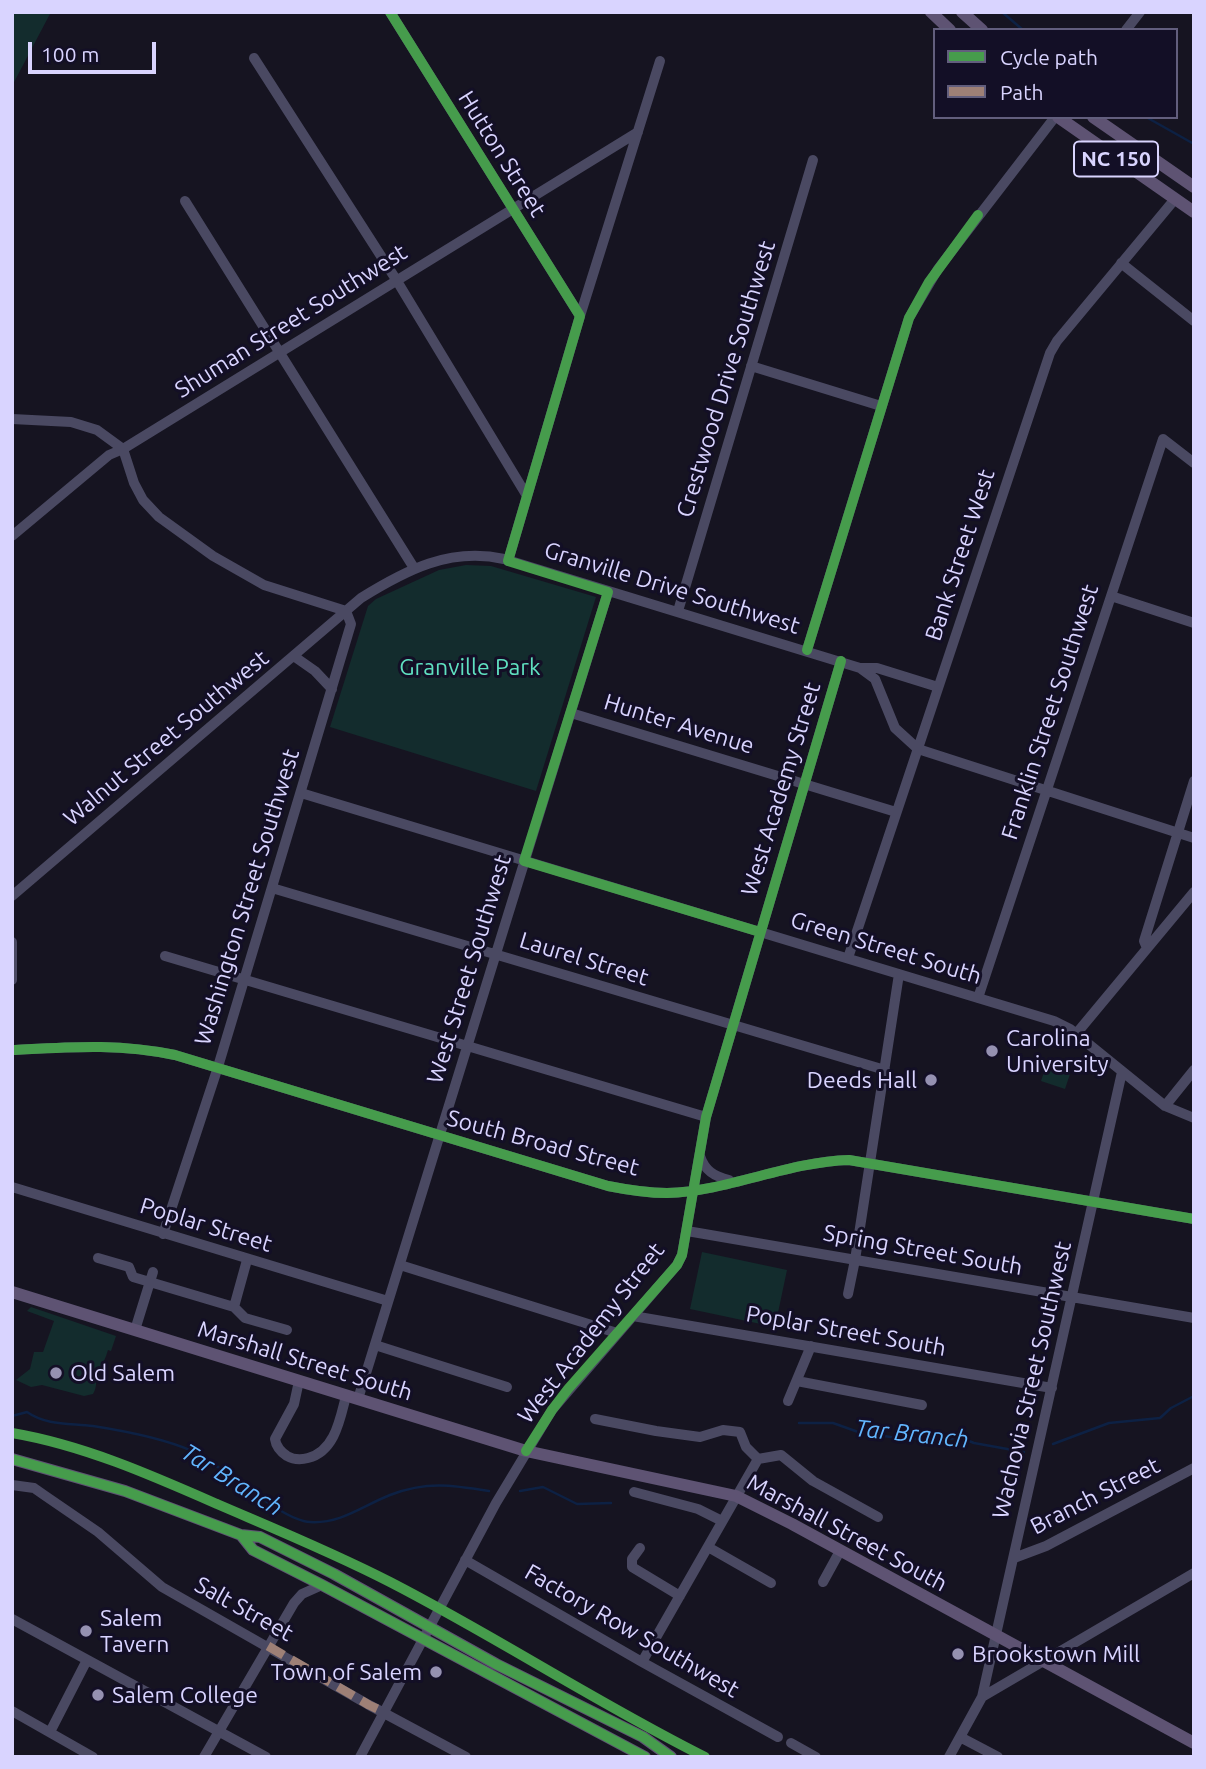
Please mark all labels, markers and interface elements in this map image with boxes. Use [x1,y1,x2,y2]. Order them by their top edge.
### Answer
scale bar [32,28,159,72]
legend [933,28,1178,119]
text: 100 m [41,42,99,66]
text: Cycle path [1000,45,1098,69]
text: Path [1000,80,1043,104]
street label: Hutton Street [452,86,552,222]
road number: NC 150 [1074,142,1158,176]
street label: Crestwood Drive Southwest [671,237,781,521]
street label: Shuman Street Southwest [170,238,412,404]
street label: Bank Street West [919,466,1001,644]
street label: Granville Drive Southwest [541,536,803,640]
street label: Franklin Street Southwest [996,581,1104,843]
street label: Walnut Street Southwest [58,644,274,832]
park label: Granville Park [399,653,541,681]
street label: West Academy Street [735,679,827,899]
street label: Hunter Avenue [601,688,757,760]
street label: Washington Street Southwest [189,746,305,1048]
street label: West Street Southwest [421,851,517,1087]
street label: Green Street South [787,906,985,990]
street label: Laurel Street [516,926,652,992]
place label: Carolina University [1006,1024,1109,1078]
marker: Carolina University [984,1043,1000,1059]
place label: Deeds Hall [807,1066,917,1094]
marker: Deeds Hall [923,1072,939,1088]
street label: South Broad Street [444,1104,642,1182]
street label: Poplar Street [137,1192,275,1258]
street label: Spring Street South [821,1219,1025,1281]
street label: West Academy Street [512,1237,670,1429]
street label: Wachovia Street Southwest [987,1239,1077,1521]
street label: Poplar Street South [744,1300,948,1362]
street label: Marshall Street South [194,1315,416,1407]
place label: Old Salem [70,1359,175,1387]
marker: Old Salem [48,1365,64,1381]
water label: Tar Branch [854,1414,970,1454]
water label: Tar Branch [176,1438,288,1522]
street label: Branch Street [1026,1452,1164,1540]
street label: Marshall Street South [742,1468,952,1598]
street label: Factory Row Southwest [520,1558,744,1704]
street label: Salt Street [190,1571,298,1647]
place label: Salem Tavern [100,1604,169,1658]
marker: Salem Tavern [78,1623,94,1639]
place label: Brookstown Mill [972,1640,1140,1668]
marker: Brookstown Mill [950,1646,966,1662]
place label: Town of Salem [271,1658,422,1686]
marker: Town of Salem [428,1664,444,1680]
place label: Salem College [112,1681,258,1709]
marker: Salem College [90,1687,106,1703]

